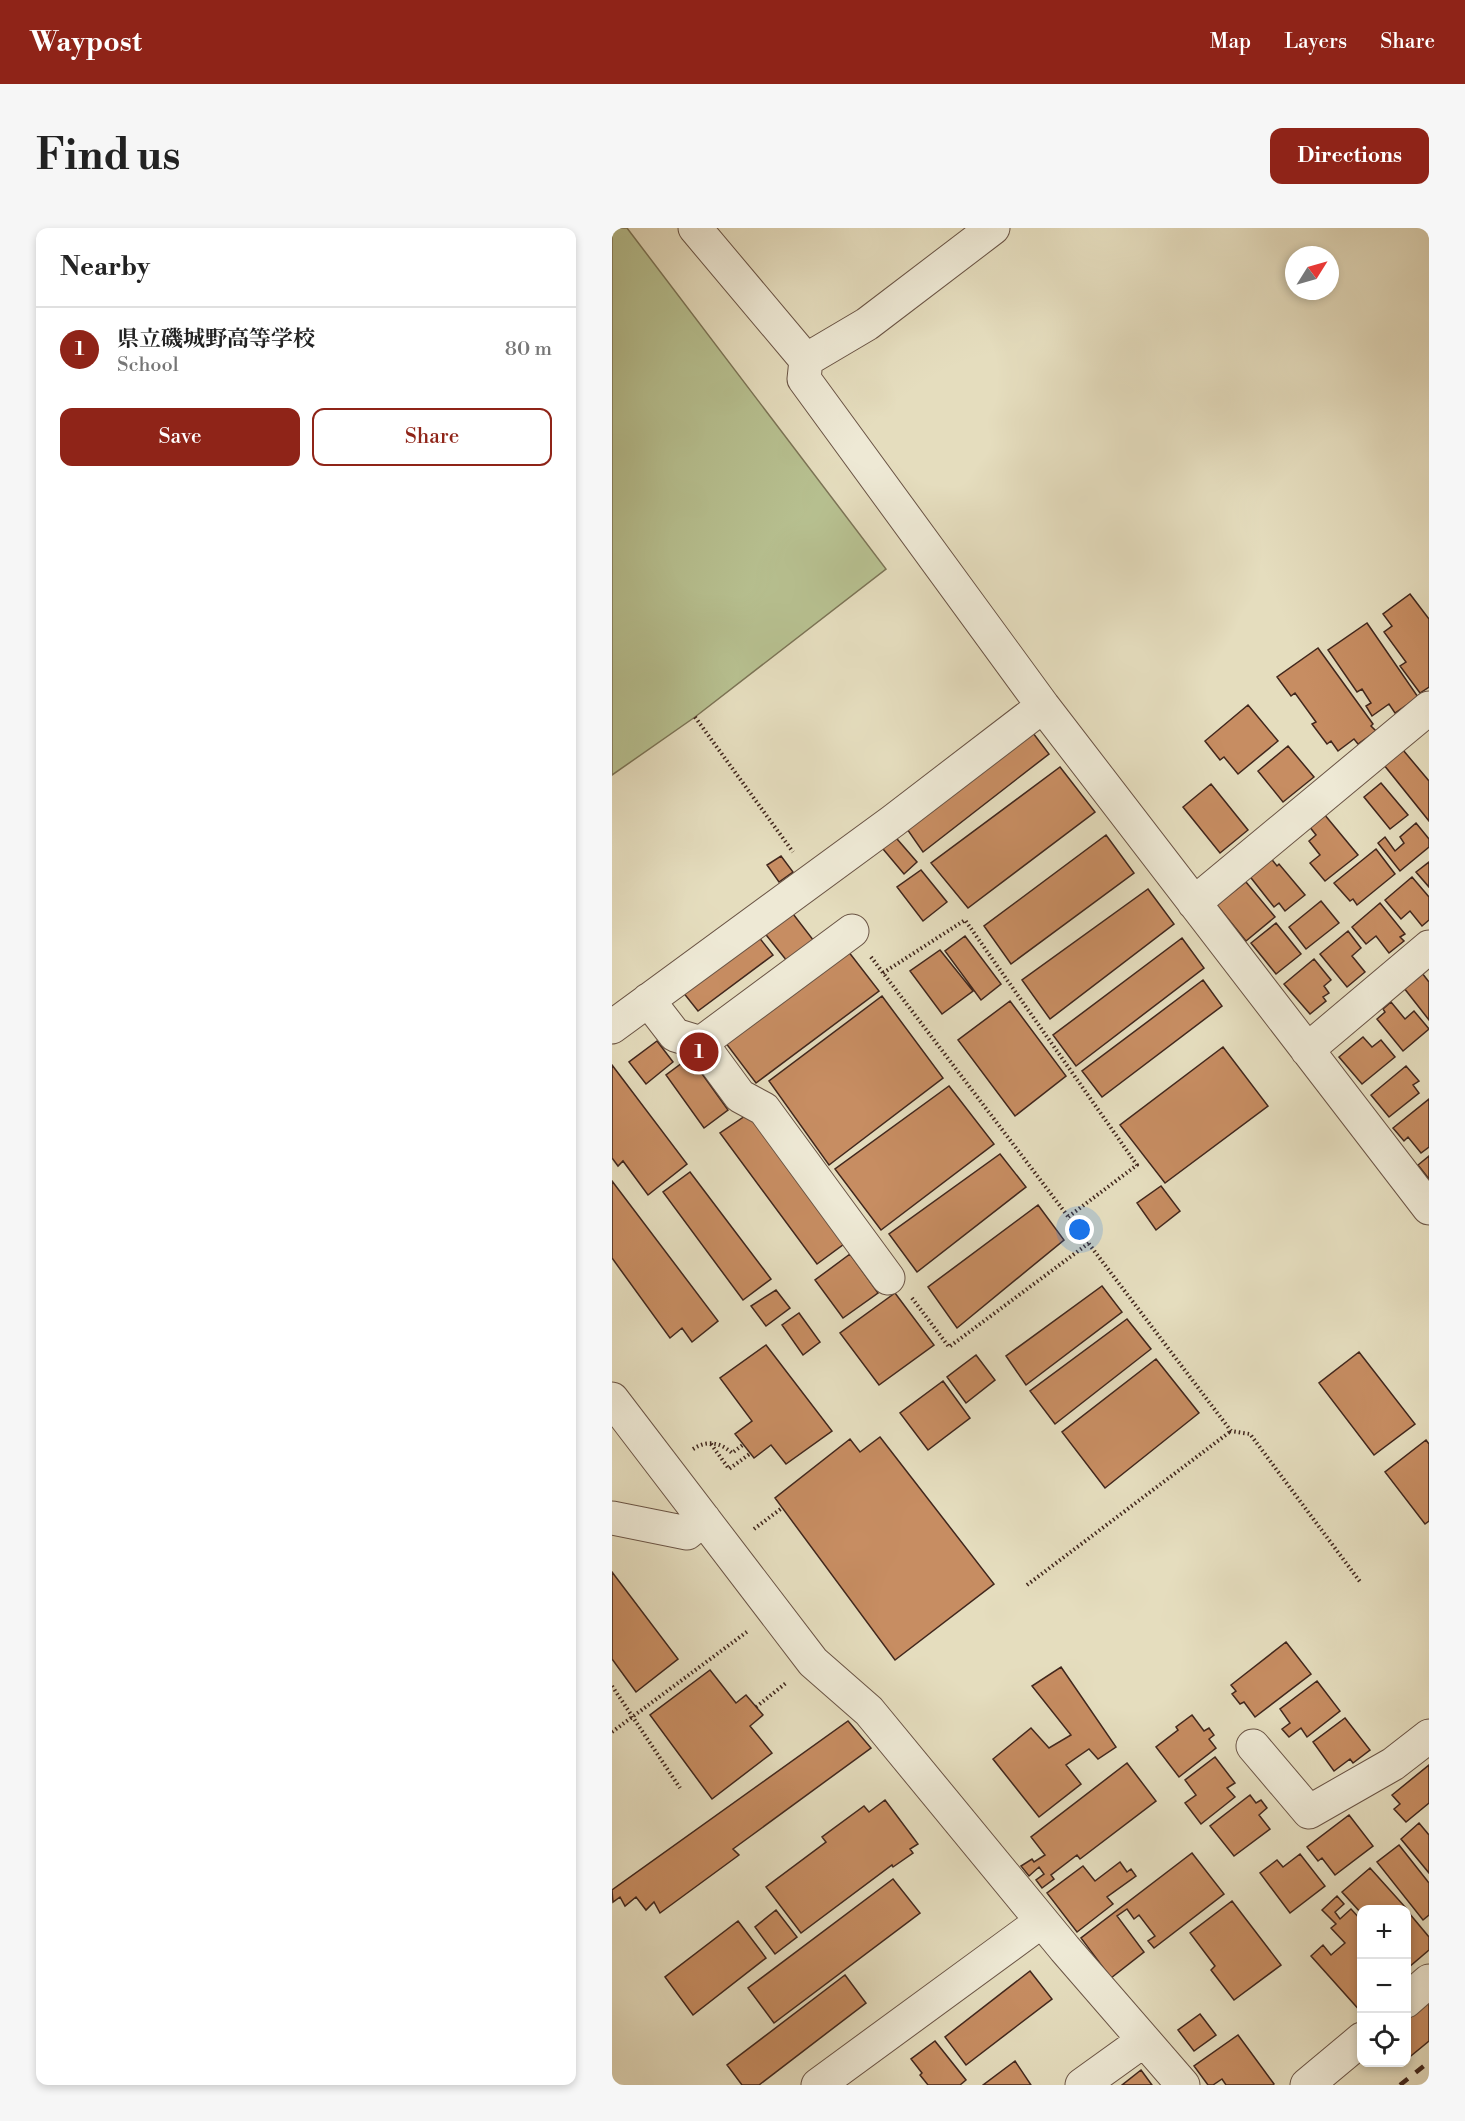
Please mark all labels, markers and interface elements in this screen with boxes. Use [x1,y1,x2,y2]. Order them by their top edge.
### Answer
text: Waypost [30,25,142,60]
text: Map [1210,29,1251,55]
text: Layers [1284,29,1347,55]
text: Share [1380,29,1435,55]
button: Directions [1270,128,1429,184]
text: Find us [36,130,180,183]
north arrow [1285,246,1339,300]
text: Nearby [60,251,150,283]
text: 県立磯城野高等学校 [117,326,315,353]
text: 1 [75,337,84,362]
text: 80 m [505,337,552,362]
text: School [117,353,179,378]
button: Save [60,408,300,466]
button: Share [312,408,552,466]
pin: 1 [680,1030,718,1074]
your location [1065,1215,1094,1244]
map controls [1357,1905,1411,2067]
button: + [1357,1905,1411,1959]
button: − [1357,1959,1411,2013]
button: locate [1357,2013,1411,2067]

